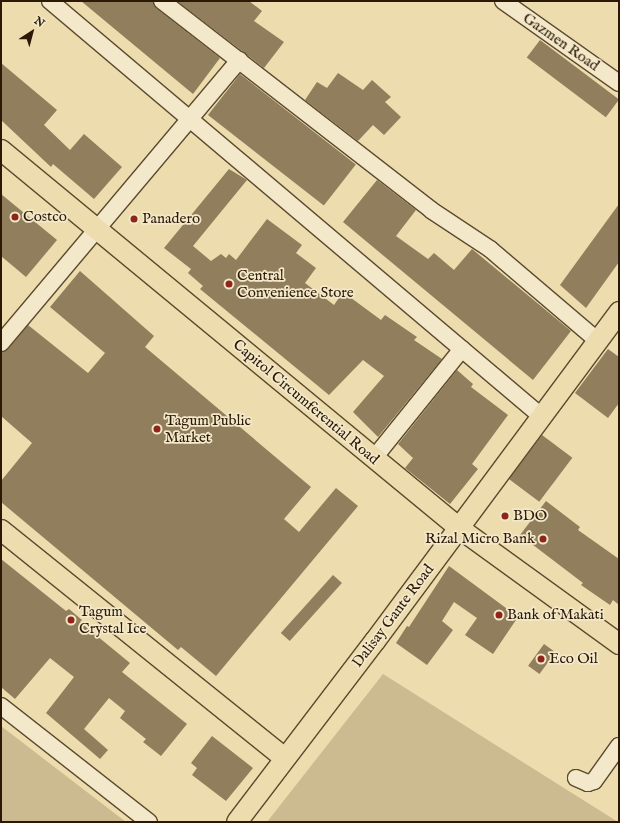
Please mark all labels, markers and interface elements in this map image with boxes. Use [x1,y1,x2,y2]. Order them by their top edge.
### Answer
street label: Gazmen Road [519,9,603,75]
north arrow [12,12,52,52]
text: N [31,14,47,31]
place label: Costco [23,208,67,226]
place label: Panadero [142,210,200,228]
marker: Costco [10,212,20,222]
marker: Panadero [129,214,139,224]
place label: Central Convenience Store [237,266,354,301]
marker: Central Convenience Store [224,279,234,289]
street label: Capitol Circumferential Road [229,336,383,468]
place label: Tagum Public Market [165,411,251,446]
marker: Tagum Public Market [152,424,162,434]
place label: BDO [513,507,547,525]
marker: BDO [500,511,510,521]
place label: Rizal Micro Bank [425,530,535,548]
marker: Rizal Micro Bank [538,534,548,544]
street label: Dalisay Gante Road [348,561,438,671]
place label: Tagum Crystal Ice [79,602,147,637]
place label: Bank of Makati [507,606,604,624]
marker: Bank of Makati [494,610,504,620]
marker: Tagum Crystal Ice [66,615,76,625]
place label: Eco Oil [549,650,598,668]
marker: Eco Oil [536,654,546,664]

